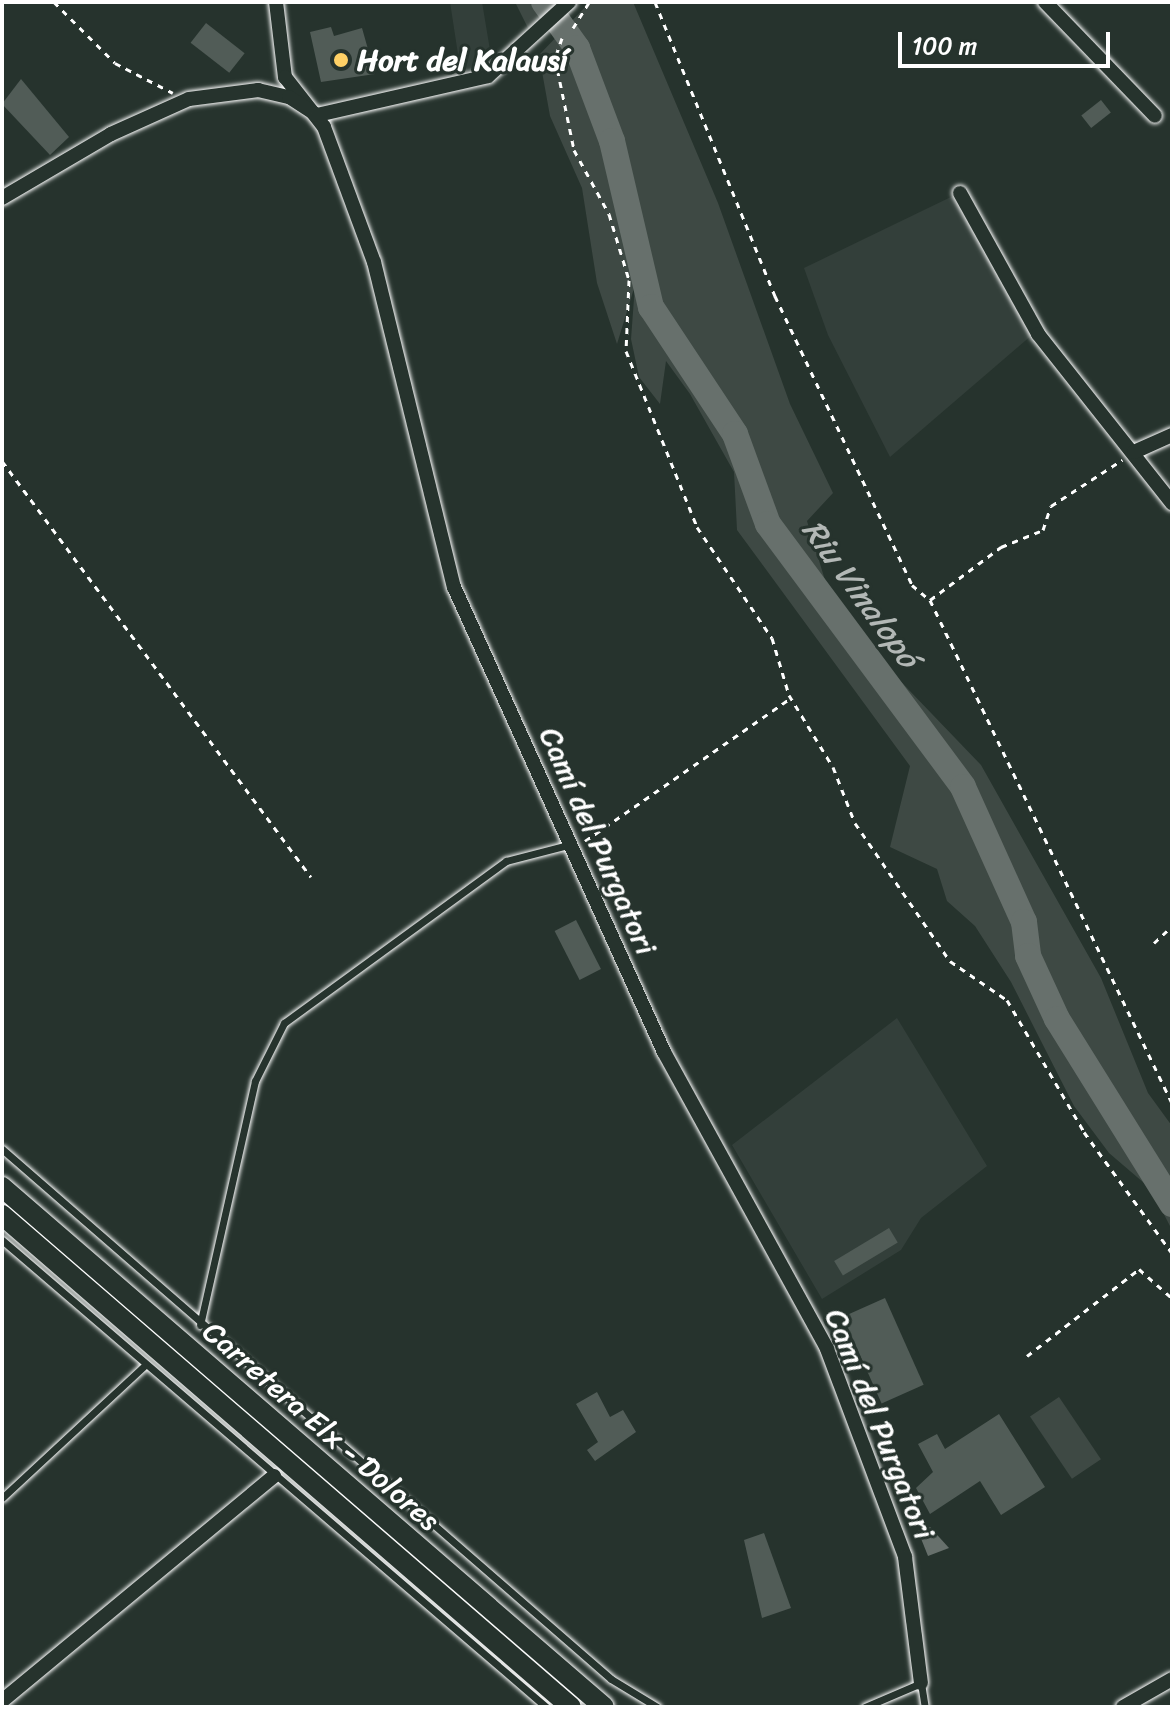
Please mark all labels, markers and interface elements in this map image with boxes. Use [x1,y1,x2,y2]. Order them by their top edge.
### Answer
scale bar [902,16,1114,66]
text: 100 m [912,25,977,67]
place label: Hort del Kalausí [357,42,569,78]
marker: Hort del Kalausí [332,51,350,69]
water label: Riu Vinalopó [794,513,926,675]
street label: Camí del Purgatori [532,722,664,960]
street label: Camí del Purgatori [817,1304,943,1544]
street label: Carretera Elx - Dolores [195,1313,447,1539]

